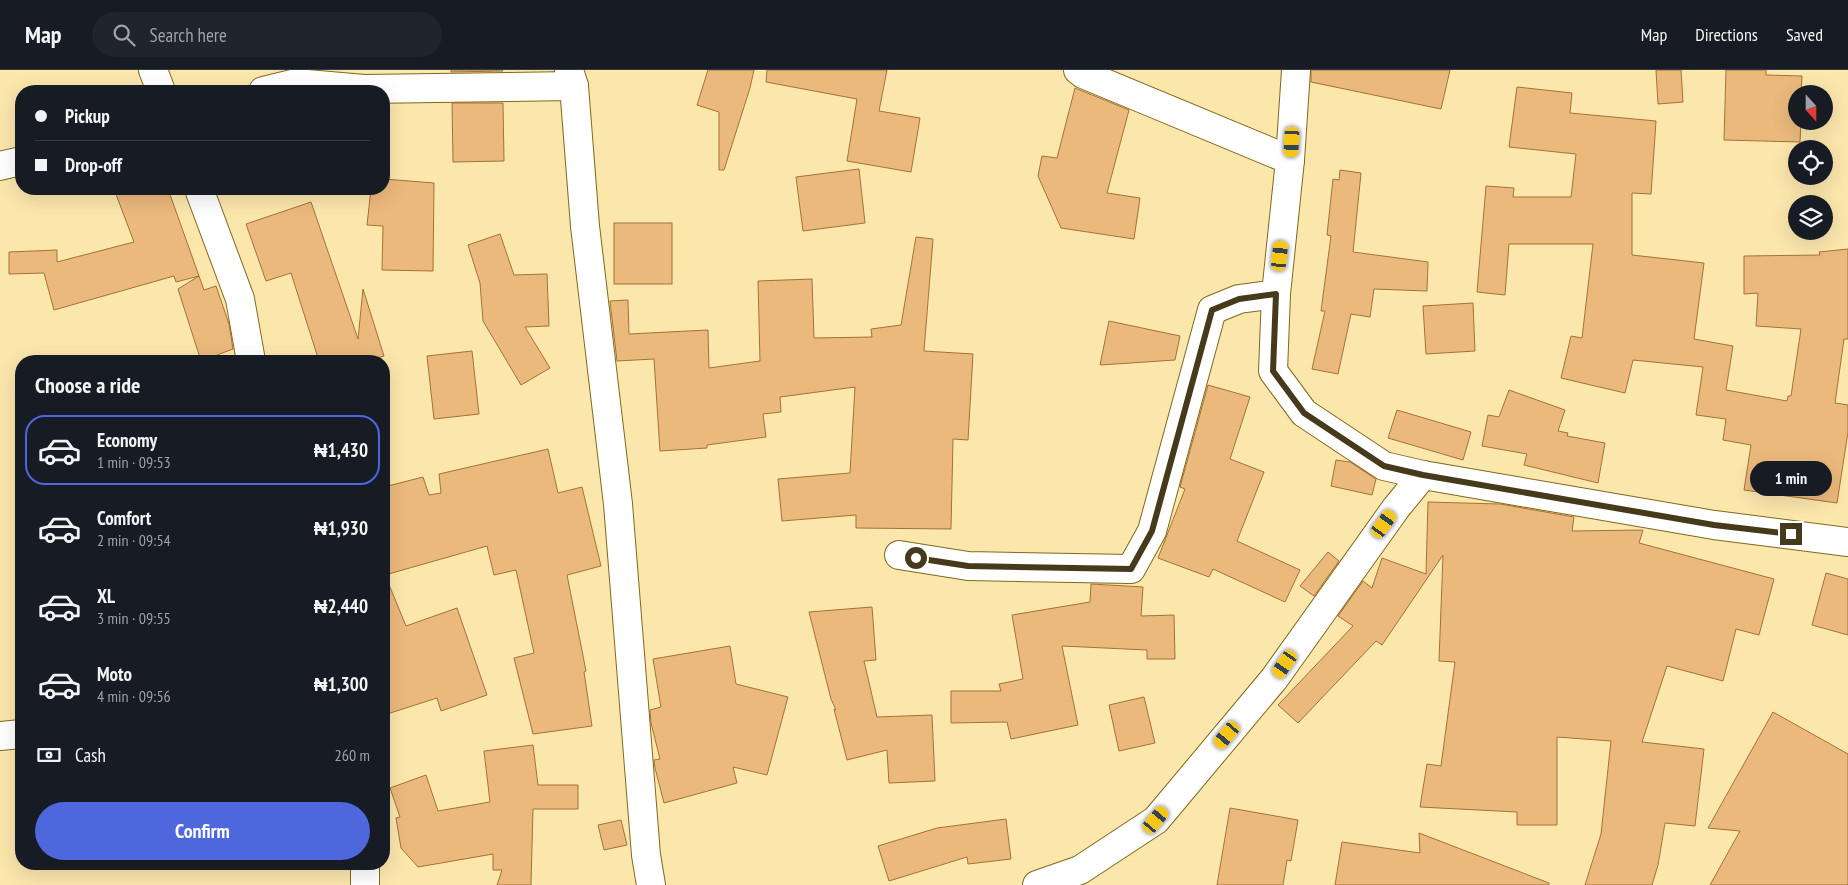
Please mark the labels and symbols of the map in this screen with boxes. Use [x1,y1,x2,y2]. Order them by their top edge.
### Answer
north arrow [1788,85,1832,130]
car [1283,127,1300,157]
car [1270,240,1289,272]
callout: 1 min [1750,462,1832,496]
car [1369,507,1398,541]
route end [1780,523,1802,545]
route start [905,547,927,569]
car [1270,647,1299,681]
car [1211,719,1242,751]
car [1140,804,1171,836]

